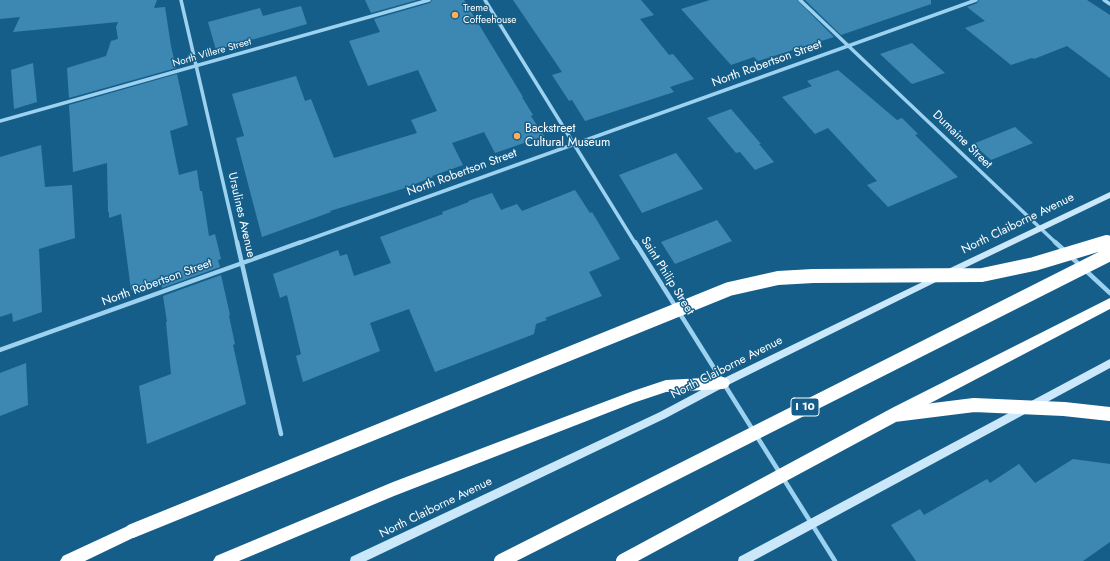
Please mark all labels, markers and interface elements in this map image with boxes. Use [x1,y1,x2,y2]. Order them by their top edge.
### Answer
place label: Treme Coffeehouse [463,3,516,26]
marker: Treme Coffeehouse [450,10,460,20]
street label: North Villere Street [171,36,253,70]
street label: North Robertson Street [710,37,824,91]
street label: Dumaine Street [929,108,995,172]
place label: Backstreet Cultural Museum [525,122,610,150]
marker: Backstreet Cultural Museum [512,131,522,141]
street label: North Robertson Street [405,146,519,200]
street label: Ursulines Avenue [224,171,258,259]
street label: North Claiborne Avenue [959,190,1077,258]
street label: Saint Philip Street [637,234,697,318]
street label: North Robertson Street [100,256,214,310]
street label: North Claiborne Avenue [669,334,785,402]
road number: I 10 [791,398,819,416]
street label: North Claiborne Avenue [377,474,495,542]

